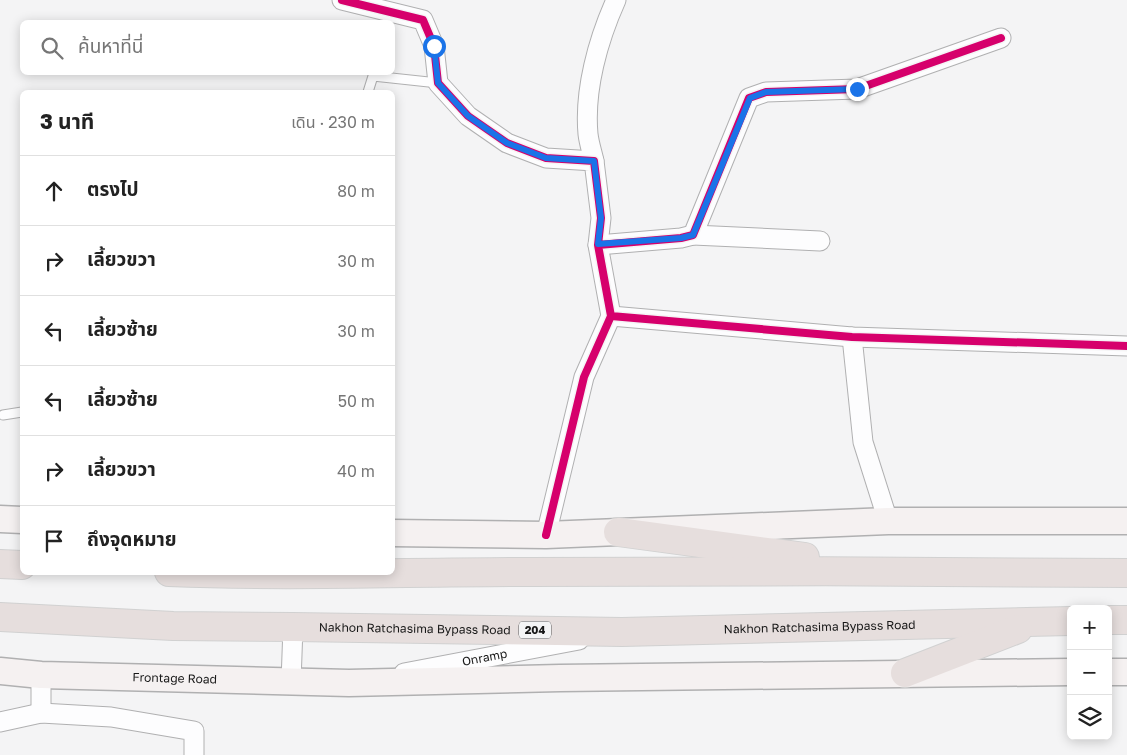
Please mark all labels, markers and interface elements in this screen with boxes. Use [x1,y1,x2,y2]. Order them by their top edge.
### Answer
search box [20,20,395,75]
icon: search [38,34,66,62]
text: ค้นหาที่นี่ [78,34,143,57]
route start [423,35,446,58]
route end [846,78,869,101]
text: 3 นาที [40,108,94,134]
text: เดิน · 230 m [291,112,375,132]
icon: ahead [40,177,68,205]
text: ตรงไป [87,177,139,200]
text: 80 m [337,181,375,201]
icon: right [40,247,68,275]
text: เลี้ยวขวา [87,247,156,270]
text: 30 m [338,251,375,271]
icon: left [40,317,68,345]
text: เลี้ยวซ้าย [87,317,158,340]
text: 30 m [338,321,375,341]
icon: left [40,387,68,415]
text: เลี้ยวซ้าย [87,387,158,410]
text: 50 m [338,391,375,411]
icon: right [40,457,68,485]
text: เลี้ยวขวา [87,457,156,480]
text: 40 m [337,461,375,481]
icon: arrive [40,527,68,555]
text: ถึงจุดหมาย [87,527,177,550]
map controls [1067,605,1112,740]
button: + [1067,605,1112,650]
street label: Nakhon Ratchasima Bypass Road [724,617,916,637]
street label: Nakhon Ratchasima Bypass Road [319,619,511,637]
road number: 204 [519,622,551,638]
street label: Onramp [461,646,508,669]
button: − [1067,650,1112,695]
street label: Frontage Road [132,669,217,687]
button: layers [1067,695,1112,740]

